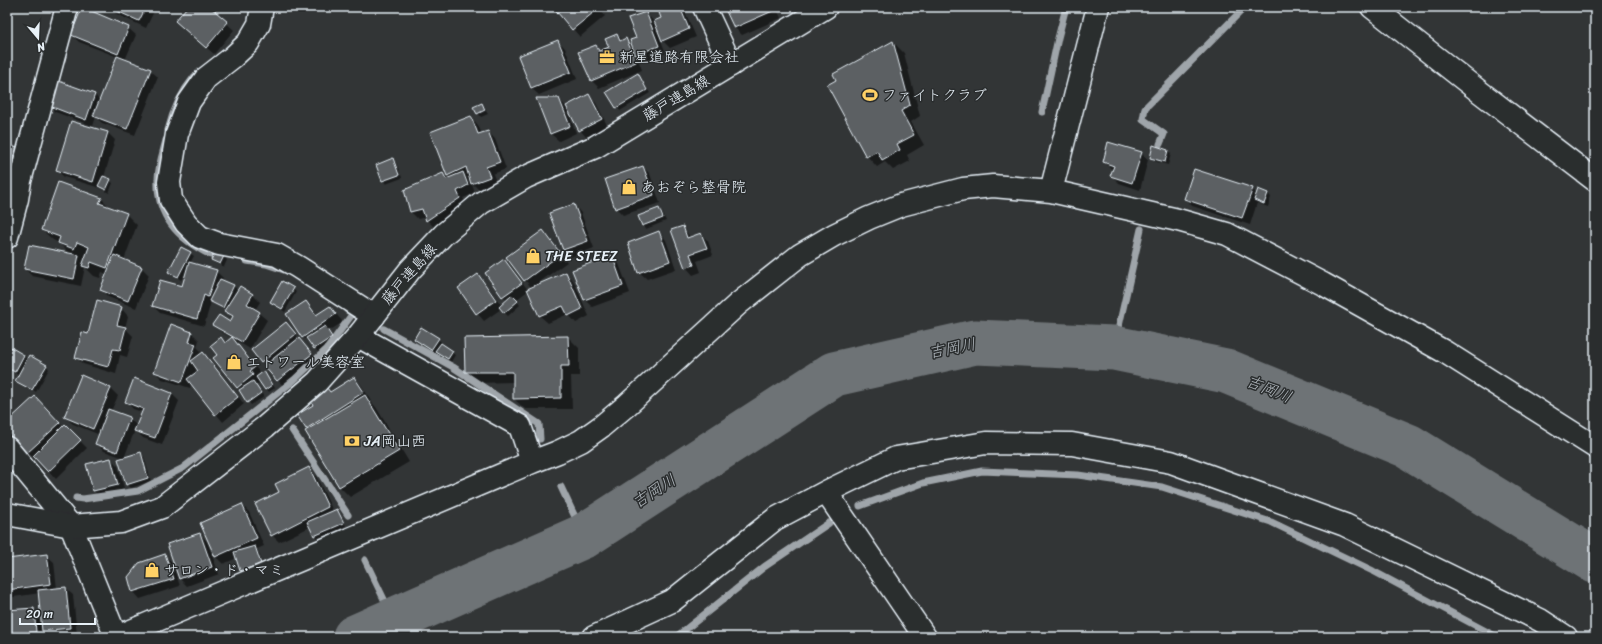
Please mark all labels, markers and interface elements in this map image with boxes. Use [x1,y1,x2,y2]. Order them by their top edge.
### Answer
north arrow [18,18,58,58]
text: N [34,36,49,57]
place label: 新星道路有限会社 [619,44,739,70]
office icon: 新星道路有限会社 [598,48,616,66]
street label: 藤戸連島線 [637,68,715,128]
place label: ファイトクラブ [882,82,987,108]
sports icon: ファイトクラブ [861,86,879,104]
place label: あおぞら整骨院 [641,174,746,200]
shop icon: あおぞら整骨院 [620,178,638,196]
street label: 藤戸連島線 [375,237,443,311]
place label: THE STEEZ [545,243,618,269]
shop icon: THE STEEZ [524,247,542,265]
water label: 吉岡川 [926,329,978,367]
place label: エトワール美容室 [246,349,365,375]
shop icon: エトワール美容室 [225,353,243,371]
water label: 吉岡川 [1241,367,1297,411]
place label: JA岡山西 [363,428,426,454]
bank icon: JA岡山西 [343,432,361,450]
water label: 吉岡川 [626,466,682,516]
place label: サロン・ド・マミ [164,557,284,583]
shop icon: サロン・ド・マミ [143,561,161,579]
scale bar [20,600,95,626]
text: 20 m [26,603,53,625]

